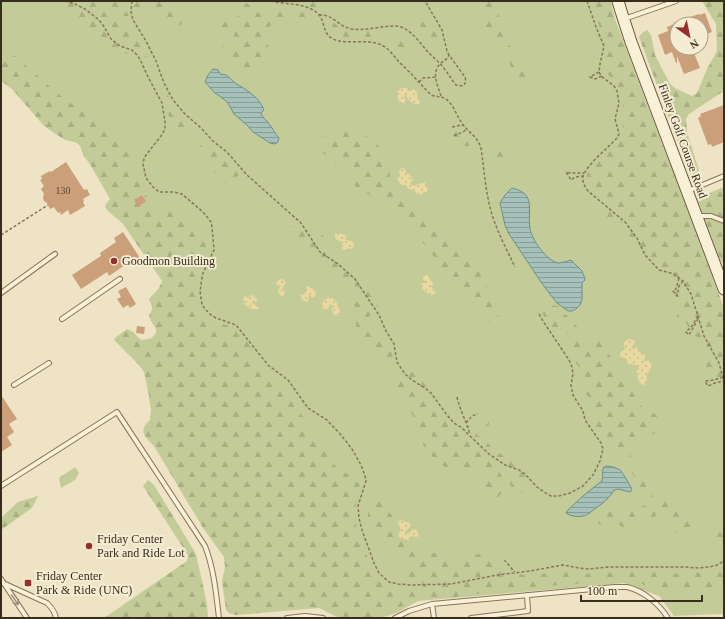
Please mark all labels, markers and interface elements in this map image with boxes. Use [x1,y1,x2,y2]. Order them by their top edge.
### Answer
north arrow [669,16,709,56]
text: N [688,37,701,52]
street label: Finley Golf Course Road [656,82,710,200]
house number: 130 [56,185,71,196]
place label: Goodmon Building [122,254,215,268]
marker: Goodmon Building [109,256,119,266]
place label: Friday Center Park and Ride Lot [97,532,185,560]
marker: Friday Center Park and Ride Lot [84,541,94,551]
place label: Friday Center Park & Ride (UNC) [36,569,132,597]
scale bar [581,577,702,603]
marker: Friday Center Park & Ride (UNC) [23,578,33,588]
text: 100 m [587,584,618,598]
one-way arrow [11,595,19,606]

